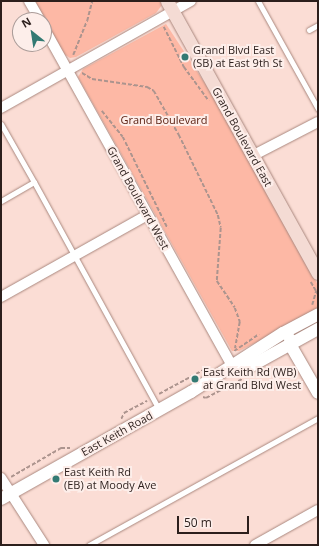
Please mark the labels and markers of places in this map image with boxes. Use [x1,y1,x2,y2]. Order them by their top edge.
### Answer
place label: Grand Blvd East (SB) at East 9th St [193,44,282,70]
marker: Grand Blvd East (SB) at East 9th St [180,52,190,62]
place label: East Keith Rd (WB) at Grand Blvd West [203,366,301,392]
marker: East Keith Rd (WB) at Grand Blvd West [190,374,200,384]
place label: East Keith Rd (EB) at Moody Ave [64,466,156,492]
marker: East Keith Rd (EB) at Moody Ave [51,474,61,484]

